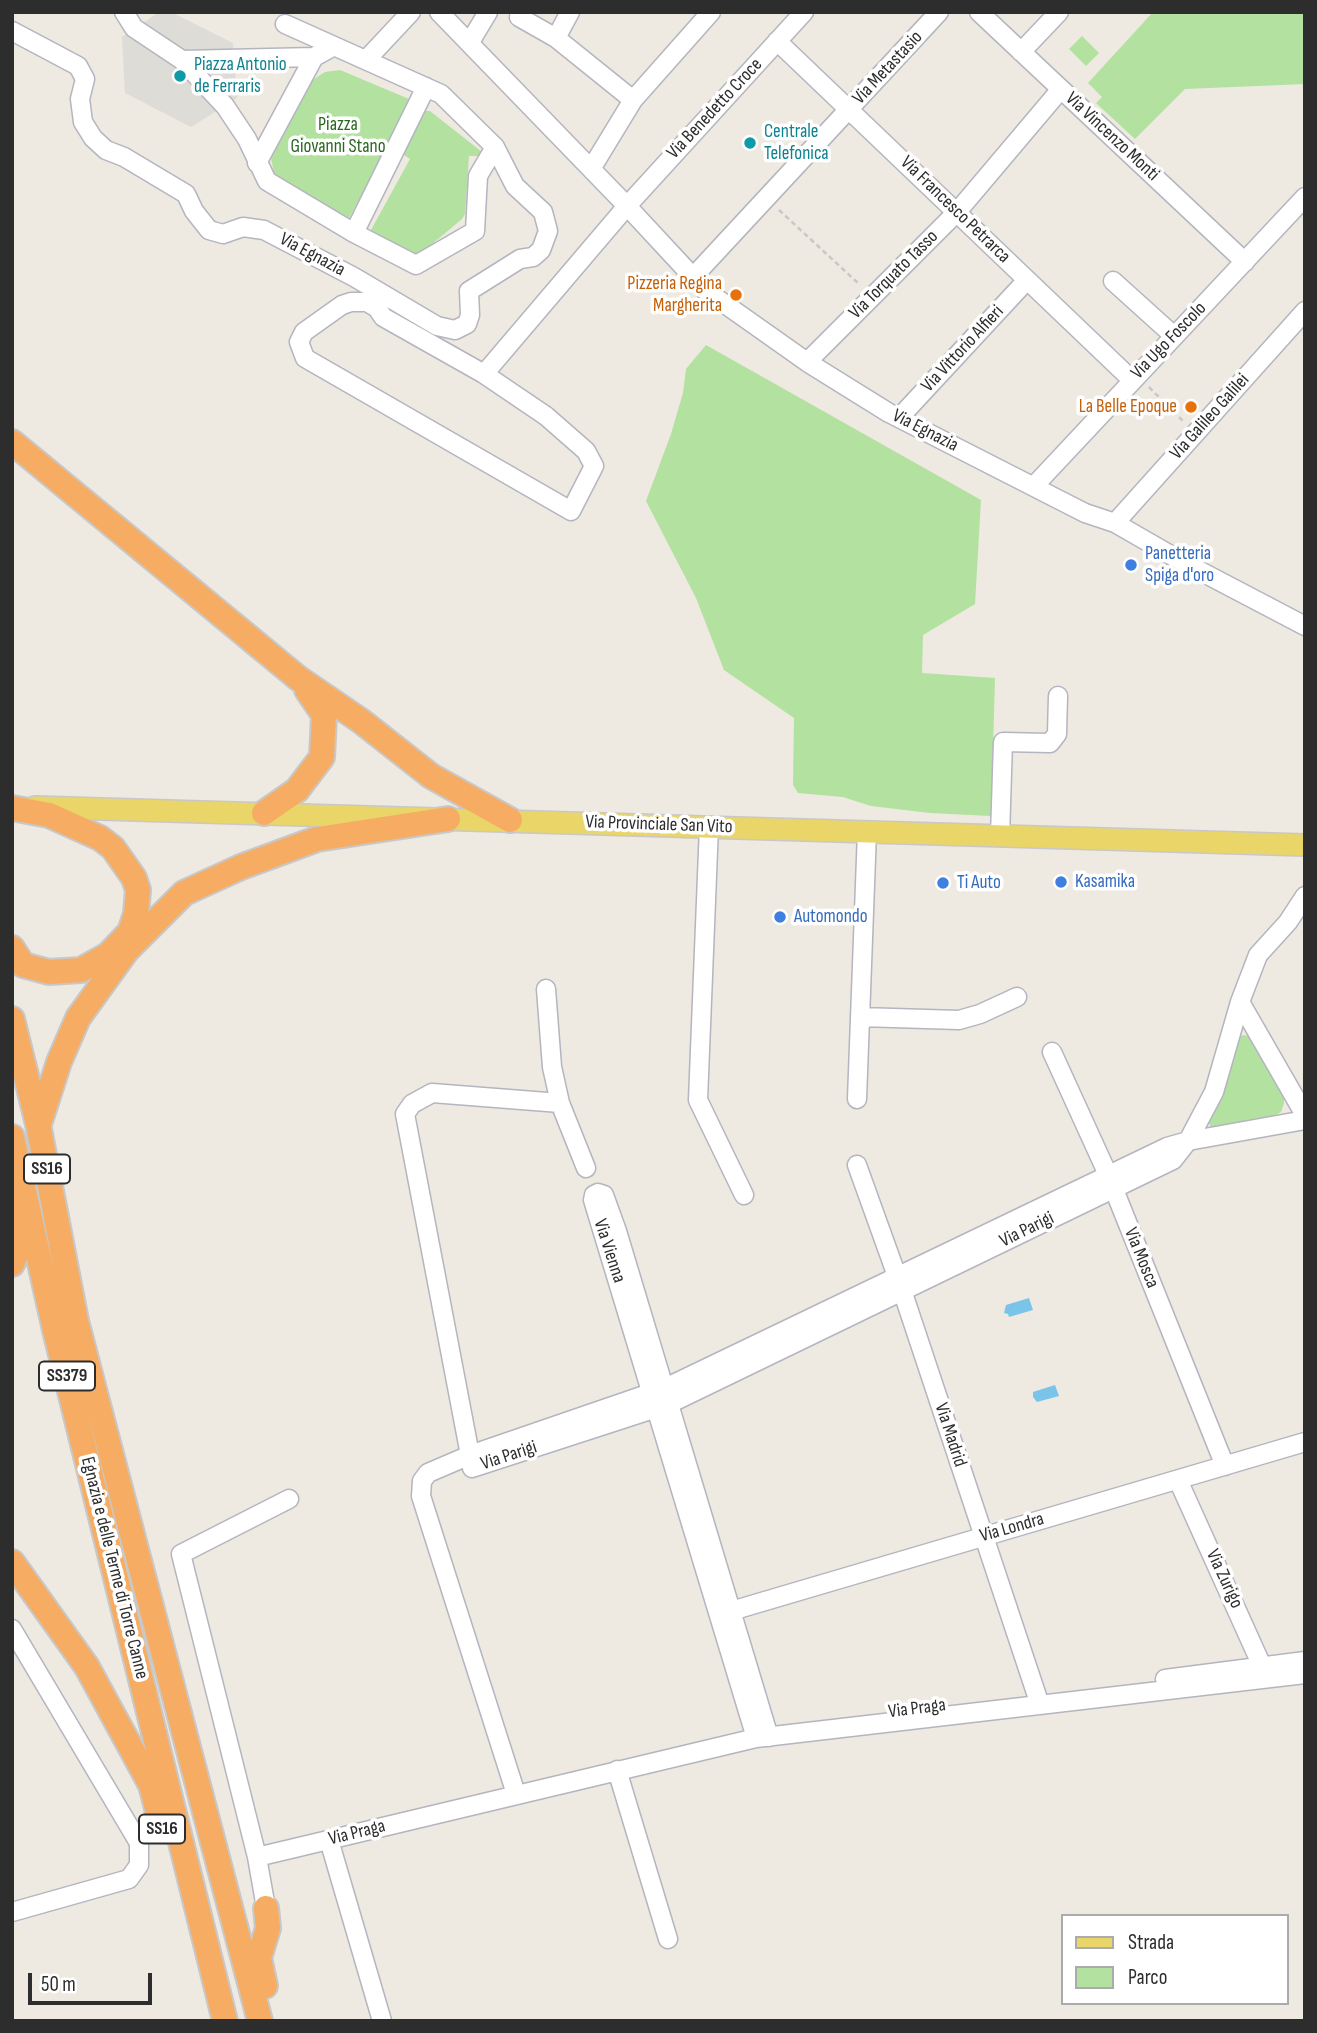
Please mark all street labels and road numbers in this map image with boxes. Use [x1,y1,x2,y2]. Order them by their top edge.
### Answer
street label: Via Metastasio [848,26,928,110]
street label: Via Benedetto Croce [663,54,767,164]
street label: Via Vincenzo Monti [1060,88,1164,186]
street label: Via Francesco Petrarca [895,152,1015,268]
street label: Via Torquato Tasso [845,226,943,324]
street label: Via Egnazia [275,228,349,282]
street label: Via Ugo Foscolo [1127,298,1211,384]
street label: Via Vittorio Alfieri [917,301,1009,397]
street label: Via Galileo Galilei [1166,369,1254,465]
street label: Via Egnazia [888,405,962,457]
street label: Via Provinciale San Vito [585,811,733,839]
road number: SS16 [24,1154,70,1184]
street label: Via Parigi [996,1207,1058,1253]
street label: Via Vienna [588,1216,630,1286]
street label: Via Mosca [1119,1224,1163,1292]
road number: SS379 [39,1362,95,1391]
street label: Via Madrid [929,1400,971,1470]
street label: Via Parigi [478,1436,540,1476]
street label: Egnazia e delle Terme di Torre Canne [75,1455,153,1681]
street label: Via Londra [977,1508,1047,1548]
street label: Via Zurigo [1200,1546,1248,1612]
street label: Via Praga [887,1694,947,1724]
road number: SS16 [139,1814,185,1843]
street label: Via Praga [326,1815,388,1851]

